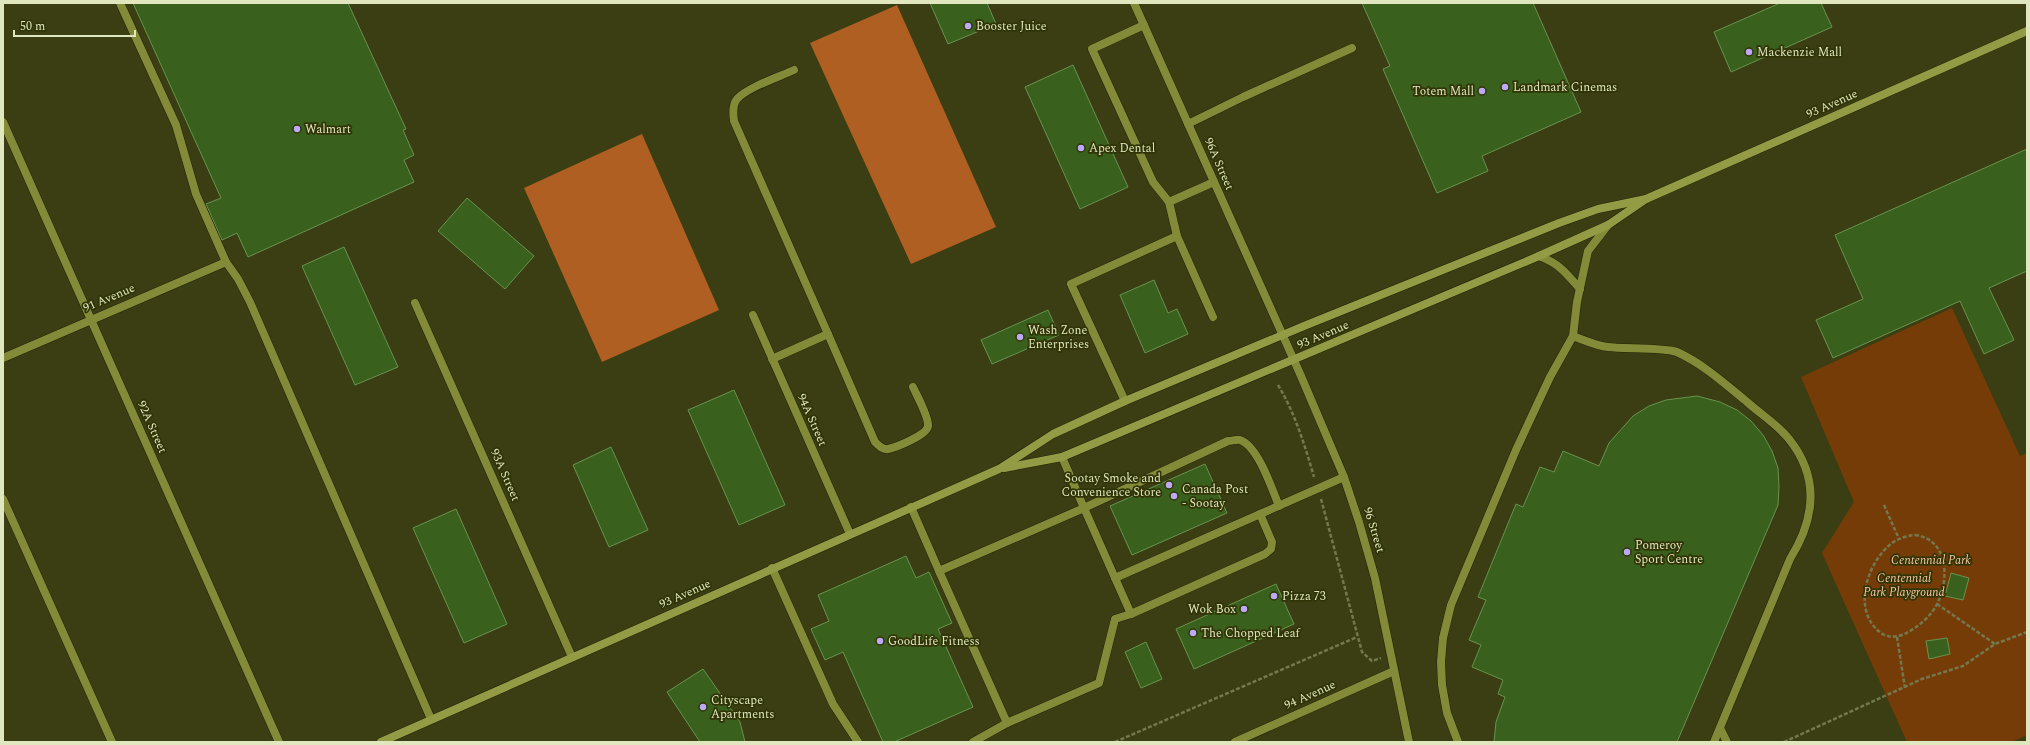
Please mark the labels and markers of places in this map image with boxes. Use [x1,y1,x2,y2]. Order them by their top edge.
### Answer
place label: Booster Juice [976,17,1047,36]
marker: Booster Juice [963,21,973,31]
place label: Mackenzie Mall [1757,43,1842,62]
marker: Mackenzie Mall [1744,47,1754,57]
place label: Landmark Cinemas [1513,78,1617,97]
place label: Totem Mall [1412,82,1474,101]
marker: Landmark Cinemas [1500,82,1510,92]
marker: Totem Mall [1477,86,1487,96]
place label: Walmart [305,120,351,139]
marker: Walmart [292,124,302,134]
place label: Apex Dental [1089,139,1155,158]
marker: Apex Dental [1076,143,1086,153]
place label: Wash Zone Enterprises [1028,321,1089,354]
marker: Wash Zone Enterprises [1015,332,1025,342]
place label: Sootay Smoke and Convenience Store [1062,469,1161,502]
marker: Sootay Smoke and Convenience Store [1164,480,1174,490]
place label: Canada Post - Sootay [1182,480,1248,513]
marker: Canada Post - Sootay [1169,491,1179,501]
place label: Pomeroy Sport Centre [1635,536,1703,569]
marker: Pomeroy Sport Centre [1622,547,1632,557]
place label: Pizza 73 [1282,587,1326,606]
marker: Pizza 73 [1269,591,1279,601]
place label: Wok Box [1188,600,1236,619]
marker: Wok Box [1239,604,1249,614]
place label: The Chopped Leaf [1201,624,1300,643]
marker: The Chopped Leaf [1188,628,1198,638]
place label: GoodLife Fitness [888,632,980,651]
marker: GoodLife Fitness [875,636,885,646]
place label: Cityscape Apartments [711,691,774,724]
marker: Cityscape Apartments [698,702,708,712]

